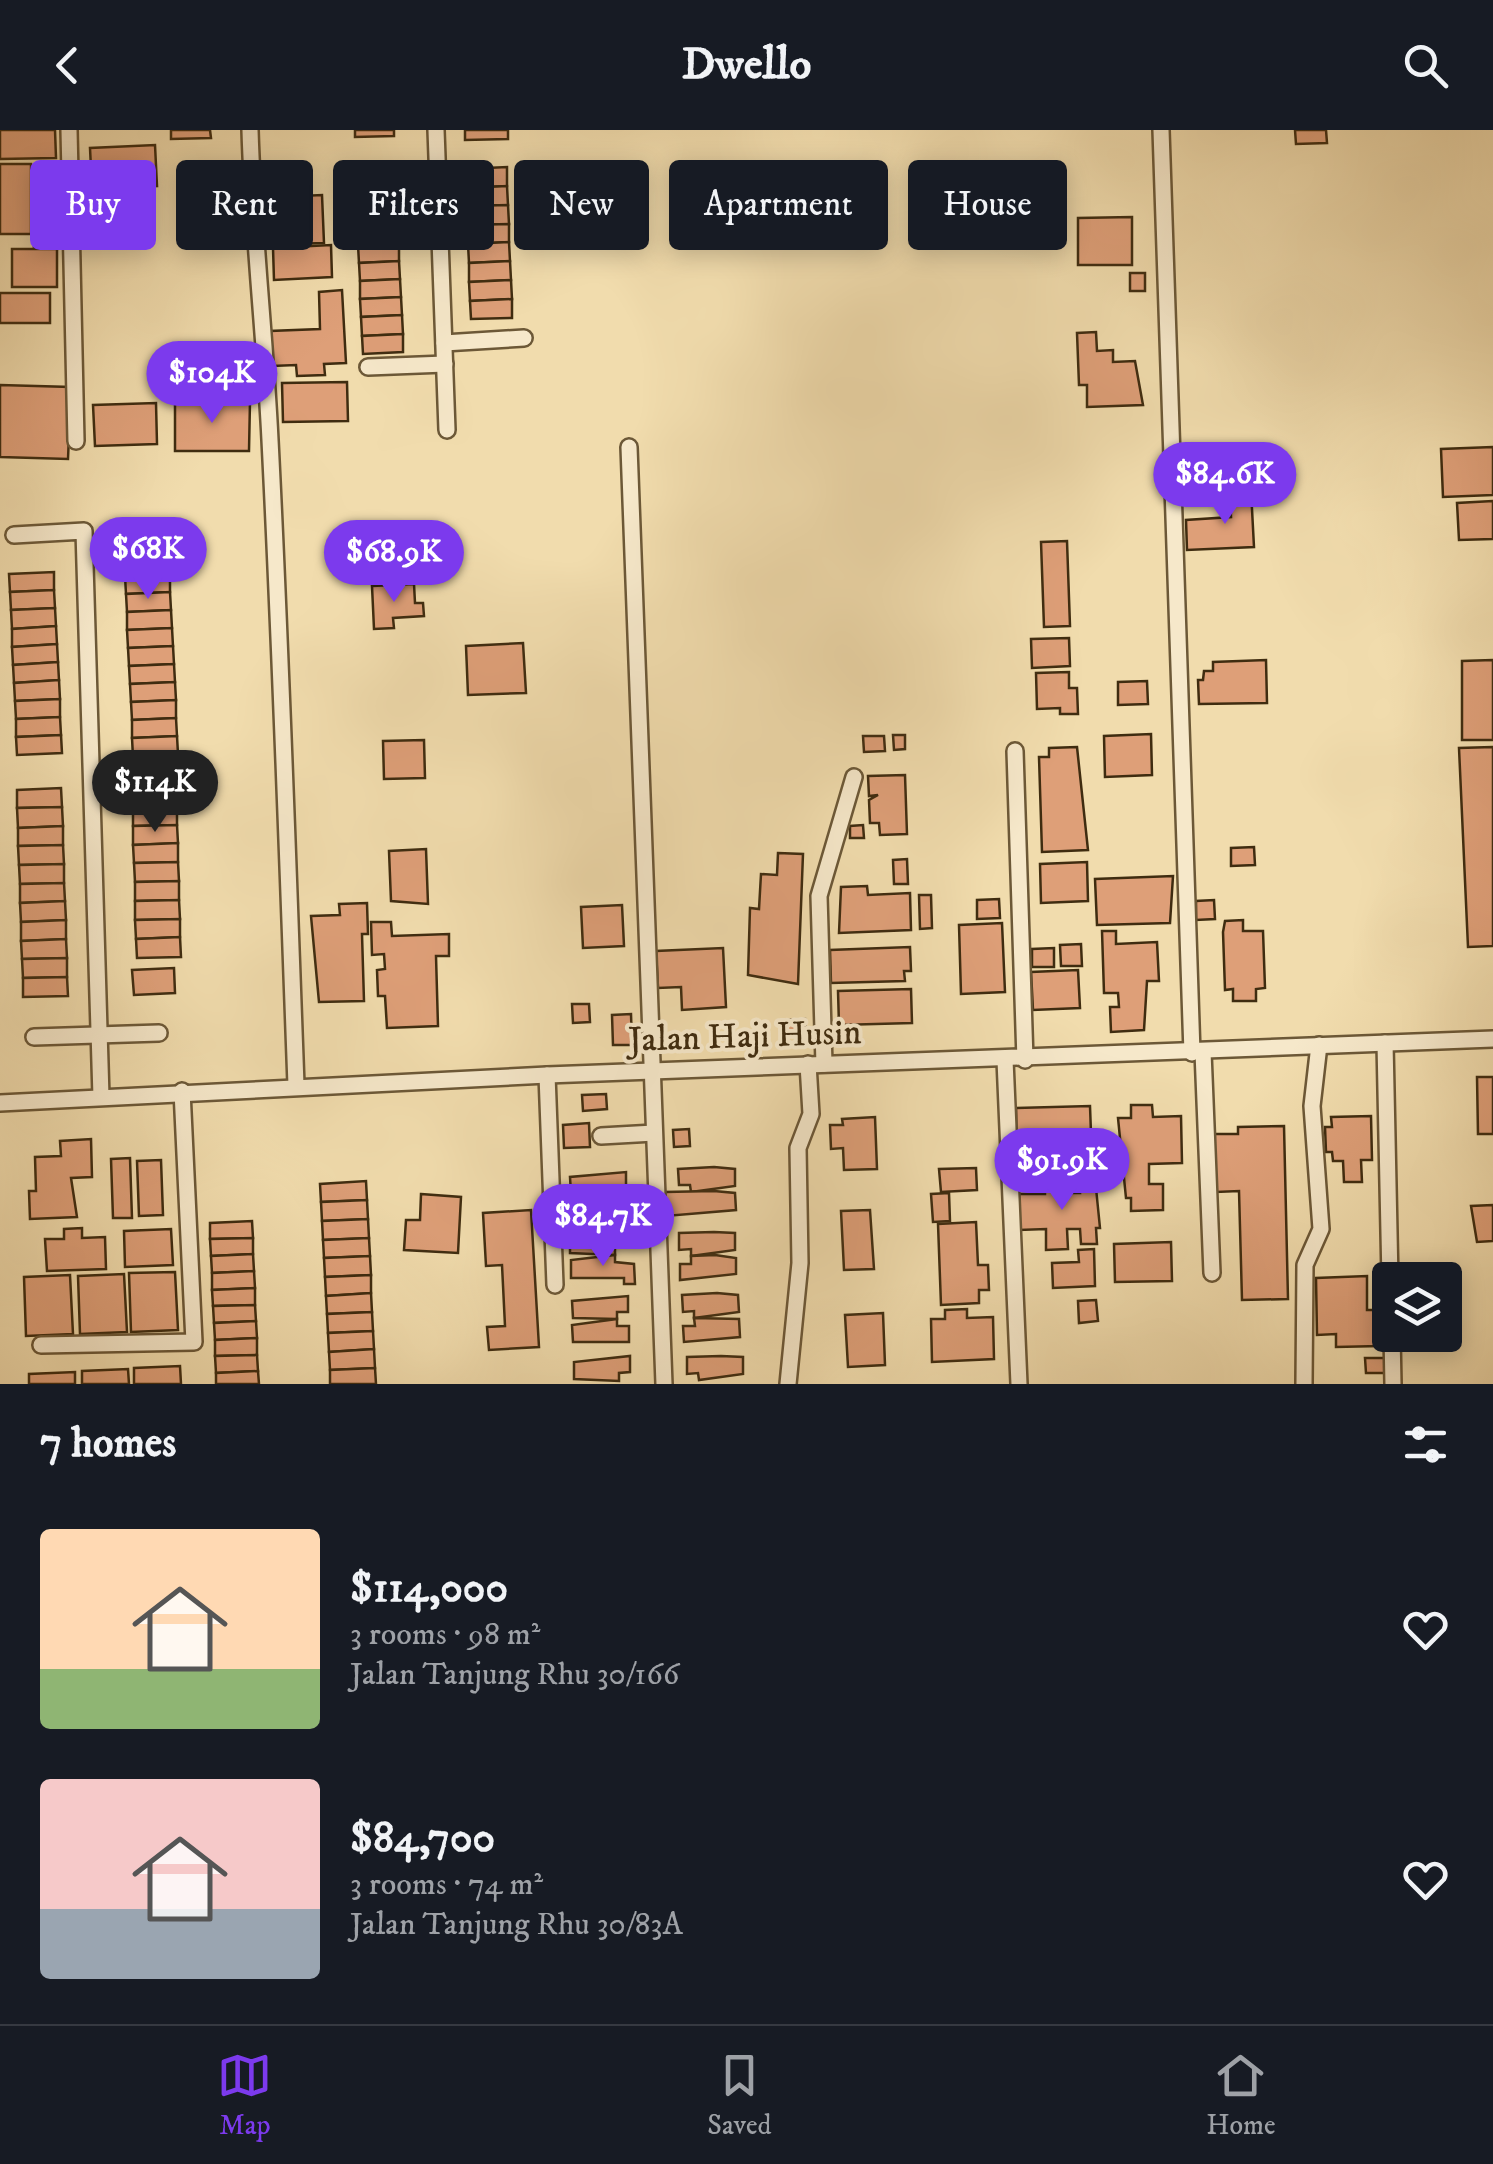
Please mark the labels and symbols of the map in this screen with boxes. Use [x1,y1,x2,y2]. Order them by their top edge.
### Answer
pin: $104K [142,341,282,426]
pin: $84.6K [1144,442,1306,527]
pin: $68K [89,517,207,602]
pin: $68.9K [313,520,475,605]
pin: $114K [85,750,225,835]
street label: Jalan Haji Husin [625,1011,862,1063]
pin: $91.9K [981,1128,1143,1213]
pin: $84.7K [522,1184,684,1269]

